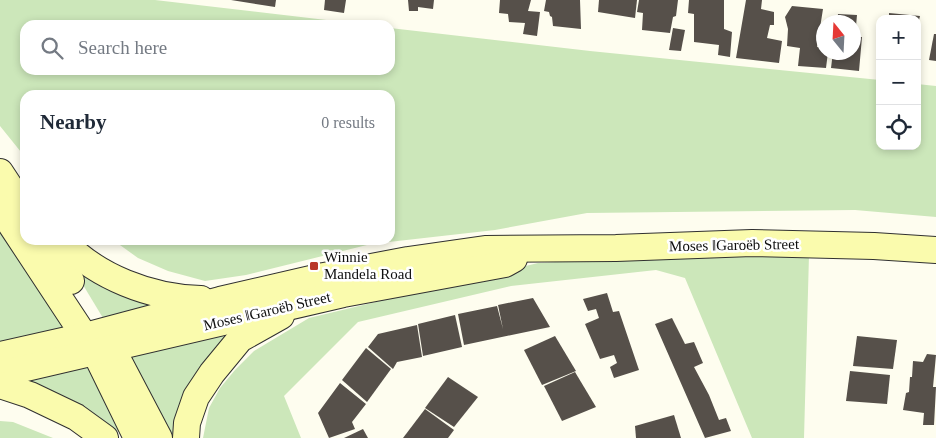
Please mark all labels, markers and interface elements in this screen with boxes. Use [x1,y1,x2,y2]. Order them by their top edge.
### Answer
north arrow [816,15,861,60]
map controls [876,15,921,150]
button: + [876,15,921,60]
search box [20,20,395,75]
icon: search [38,34,66,62]
text: Search here [78,37,167,58]
button: − [876,60,921,105]
button: locate [876,105,921,150]
text: Nearby [40,110,107,134]
text: 0 results [321,114,375,131]
street label: Moses ǁGaroëb Street [669,236,800,254]
place label: Winnie Mandela Road [324,249,412,282]
marker: Winnie Mandela Road [308,260,320,272]
street label: Moses ǁGaroëb Street [202,288,333,333]

